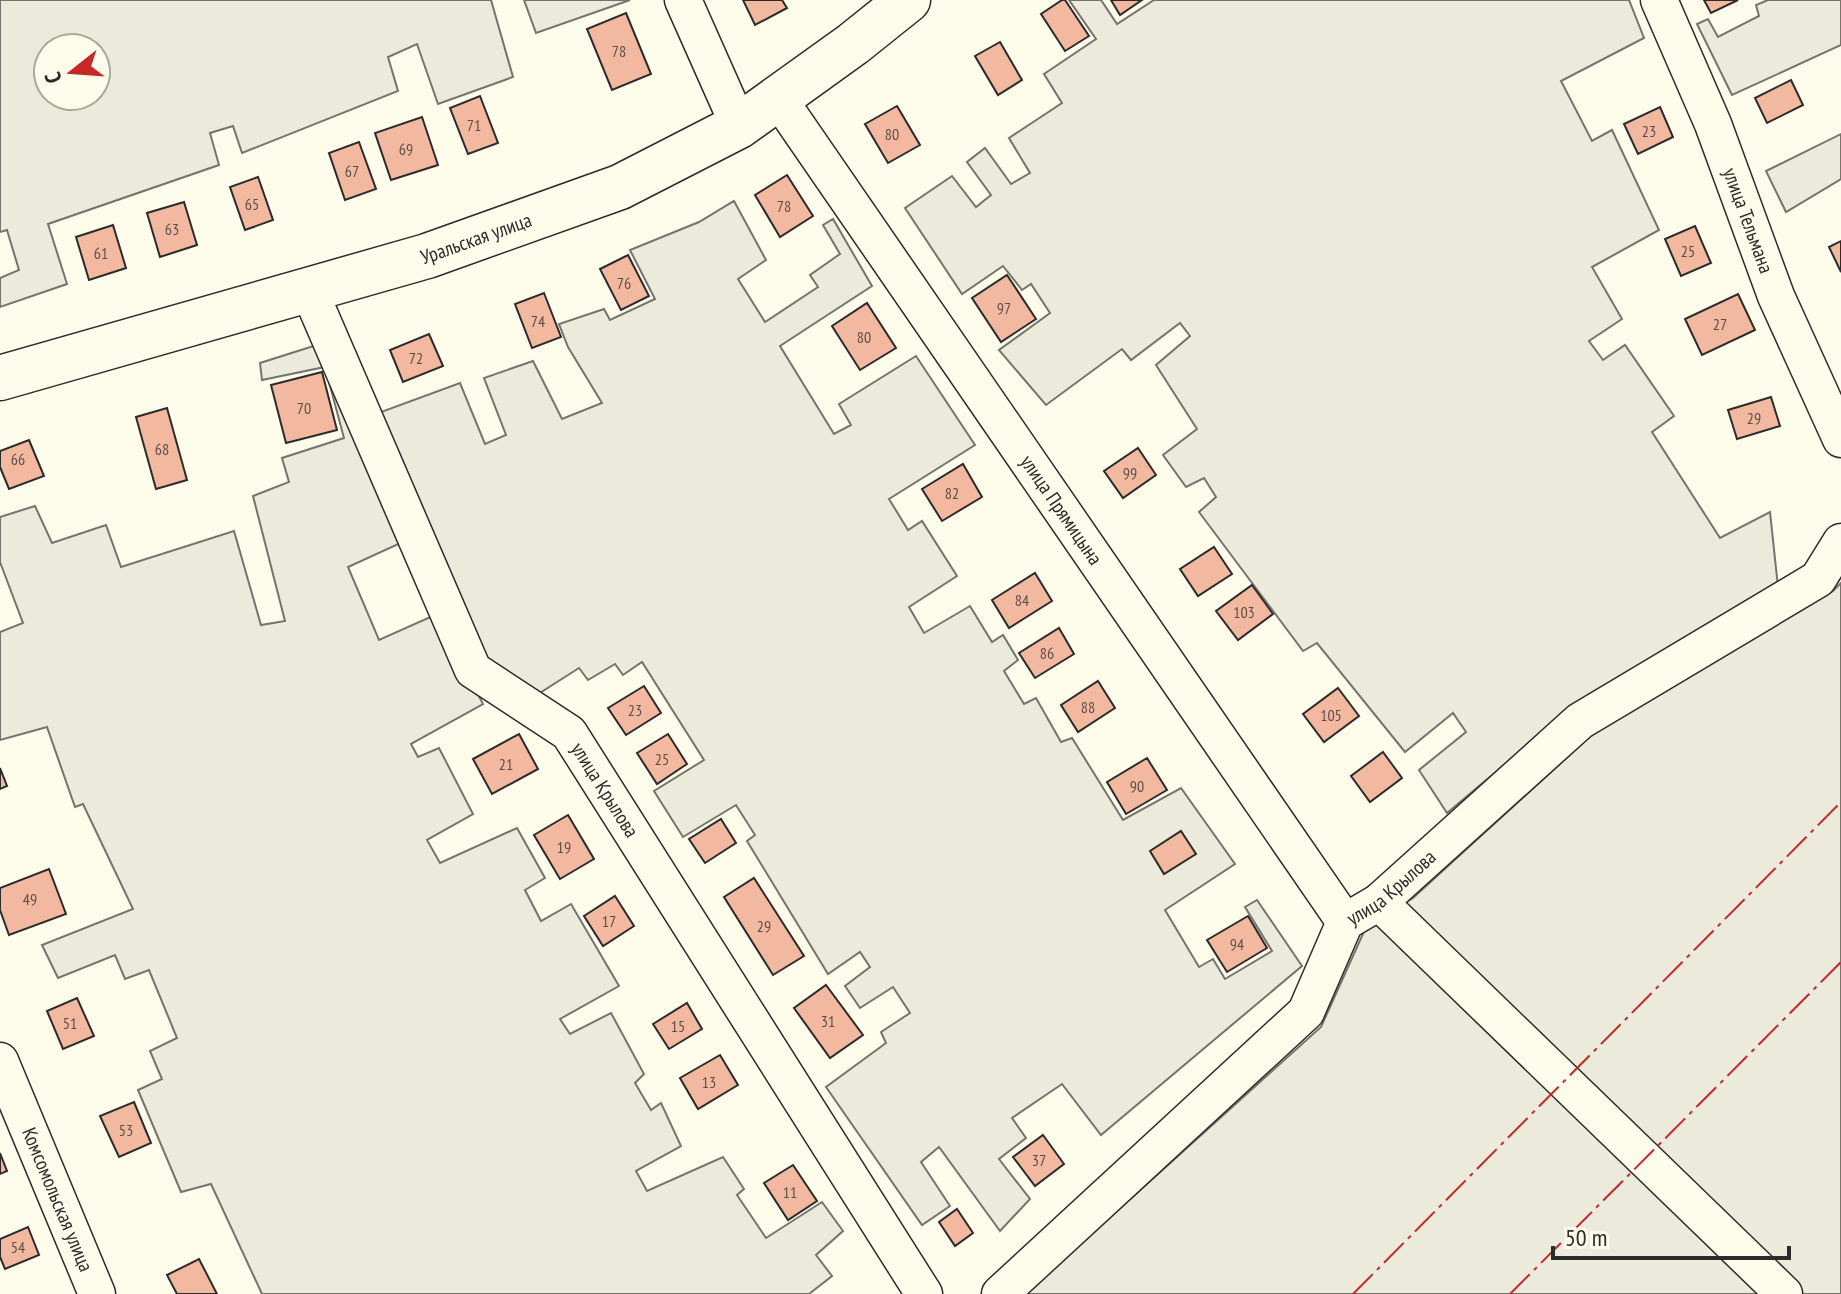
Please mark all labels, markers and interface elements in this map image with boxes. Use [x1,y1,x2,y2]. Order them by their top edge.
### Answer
north arrow [32,32,112,112]
house number: 78 [612,41,626,61]
text: С [38,69,68,87]
house number: 71 [467,115,481,135]
house number: 23 [1642,121,1656,141]
house number: 80 [885,124,899,144]
house number: 69 [399,139,413,159]
house number: 67 [345,161,359,181]
street label: улица Тельмана [1717,164,1780,277]
house number: 65 [245,194,259,214]
house number: 78 [777,196,791,216]
street label: Уральская улица [417,207,535,270]
house number: 63 [165,219,179,239]
house number: 25 [1681,241,1695,261]
house number: 61 [94,243,108,263]
house number: 76 [617,273,631,293]
house number: 97 [997,298,1011,318]
house number: 74 [531,311,545,331]
house number: 27 [1713,314,1727,334]
house number: 80 [857,327,871,347]
house number: 72 [409,348,423,368]
house number: 70 [297,398,311,418]
house number: 29 [1747,408,1761,428]
house number: 68 [155,439,169,459]
house number: 66 [11,449,25,469]
street label: улица Прямицына [1015,450,1108,570]
house number: 99 [1123,463,1137,483]
house number: 82 [945,483,959,503]
house number: 84 [1015,590,1029,610]
house number: 103 [1233,602,1255,622]
house number: 86 [1040,643,1054,663]
house number: 88 [1081,697,1095,717]
house number: 23 [628,700,642,720]
house number: 105 [1320,705,1342,725]
street label: улица Крылова [565,738,645,842]
house number: 25 [655,749,669,769]
house number: 21 [499,754,513,774]
house number: 90 [1130,776,1144,796]
house number: 19 [557,837,571,857]
street label: улица Крылова [1342,844,1441,931]
house number: 49 [23,889,37,909]
house number: 17 [602,911,616,931]
house number: 29 [757,916,771,936]
house number: 94 [1230,934,1244,954]
house number: 31 [821,1011,835,1031]
house number: 51 [63,1013,77,1033]
house number: 15 [671,1016,685,1036]
house number: 13 [702,1072,716,1092]
house number: 53 [119,1120,133,1140]
street label: Комсомольская улица [16,1123,99,1275]
house number: 37 [1032,1150,1046,1170]
house number: 11 [783,1182,797,1202]
scale bar [1553,1210,1789,1260]
text: 50 m [1565,1222,1607,1253]
house number: 54 [11,1237,25,1257]

